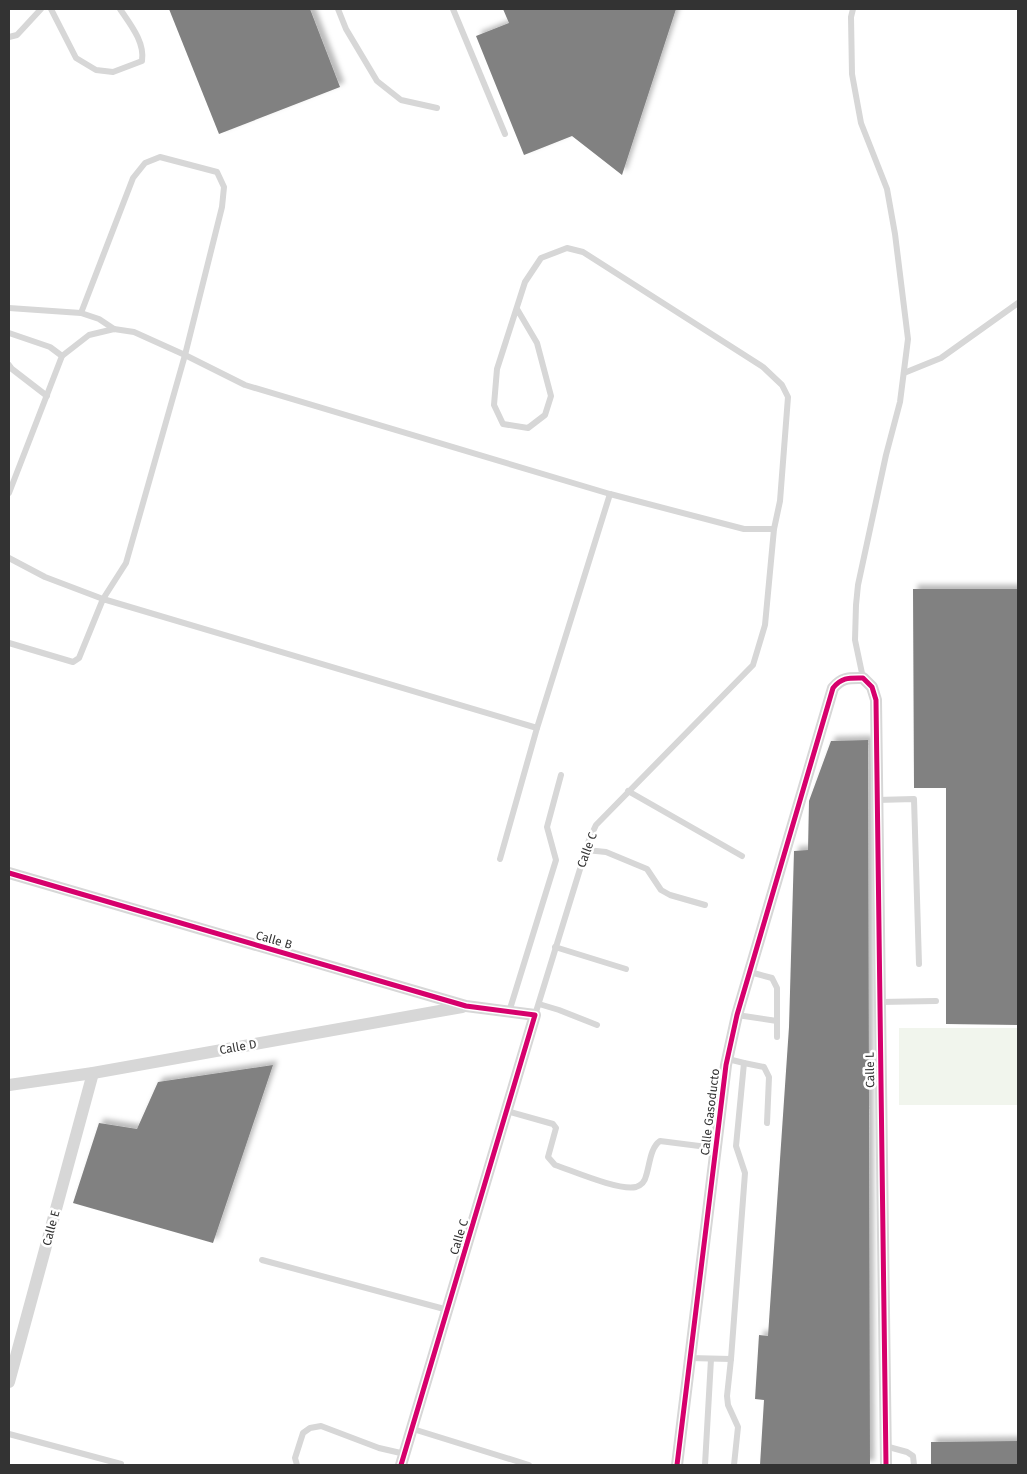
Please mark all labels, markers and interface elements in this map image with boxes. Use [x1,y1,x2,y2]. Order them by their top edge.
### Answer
street label: Calle C [574,830,600,870]
street label: Calle B [254,928,294,952]
street label: Calle D [218,1037,258,1057]
street label: Calle L [863,1052,877,1088]
street label: Calle Gasoducto [698,1068,722,1156]
street label: Calle E [40,1209,62,1247]
street label: Calle C [447,1217,471,1256]

